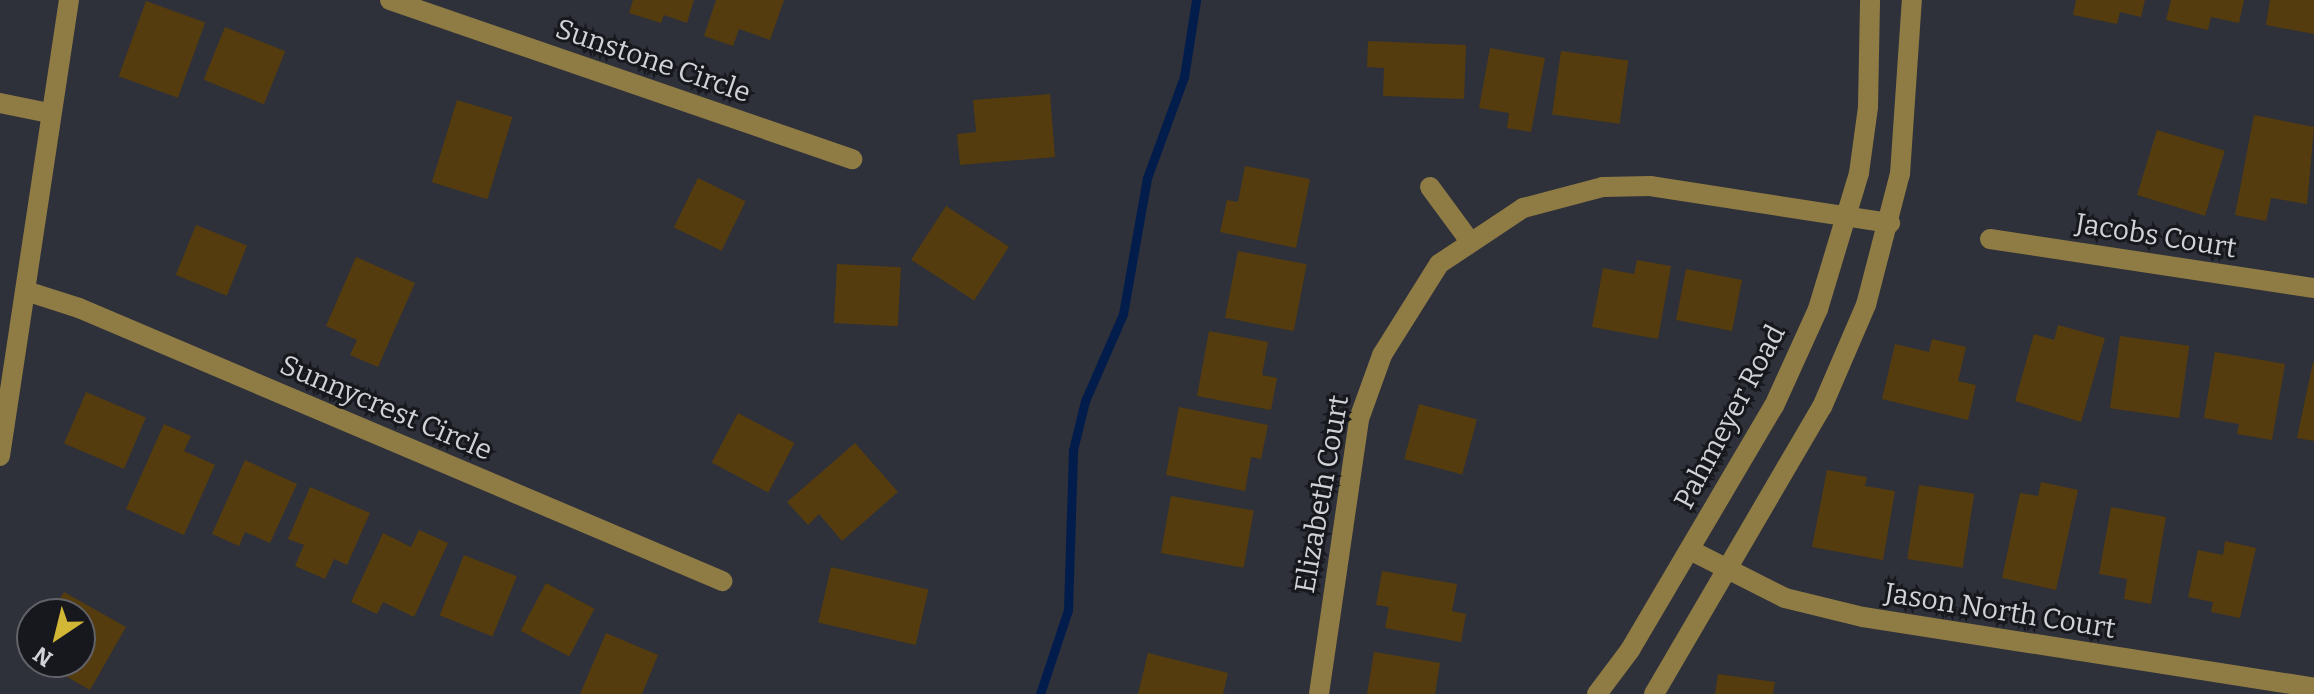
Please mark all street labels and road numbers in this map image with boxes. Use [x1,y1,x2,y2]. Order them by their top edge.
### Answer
street label: Sunstone Circle [551,12,755,110]
street label: Jacobs Court [2073,207,2239,265]
street label: Pahmeyer Road [1667,319,1793,515]
street label: Sunnycrest Circle [275,348,497,468]
street label: Elizabeth Court [1288,392,1356,596]
street label: Jason North Court [1882,576,2118,646]

